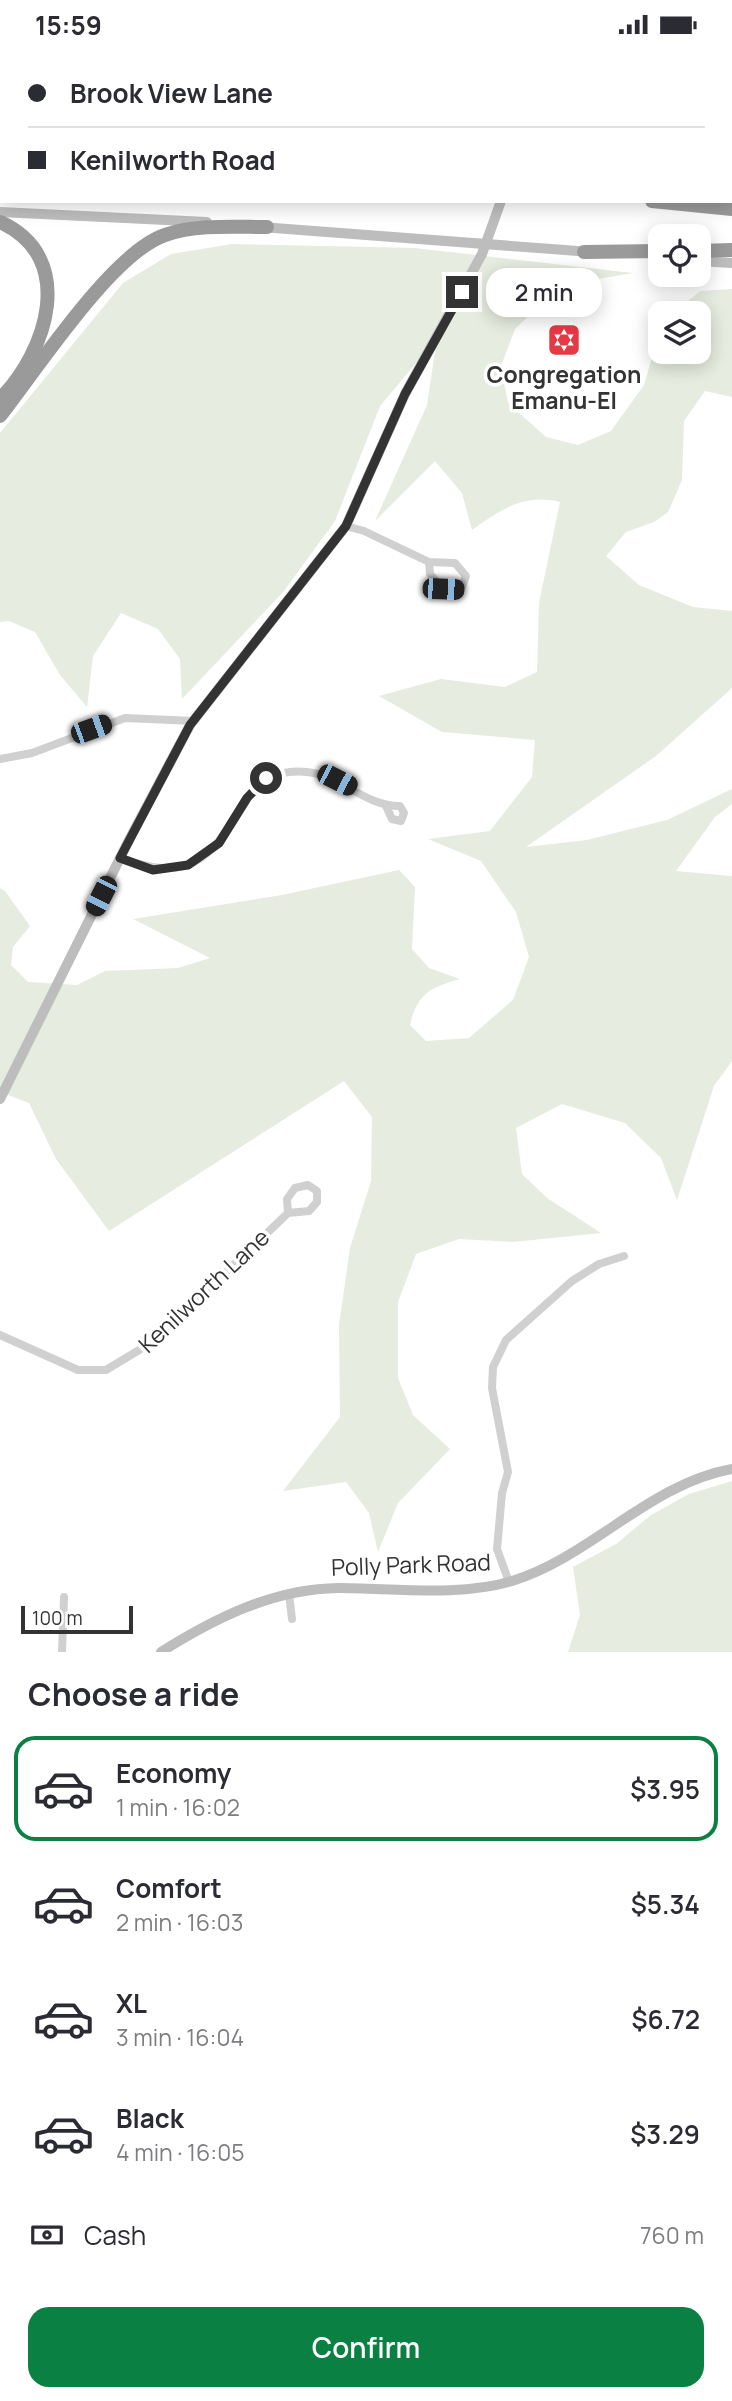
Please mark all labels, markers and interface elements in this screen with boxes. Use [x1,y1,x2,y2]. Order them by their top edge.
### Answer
text: 15:59 [35,7,102,43]
text: Brook View Lane [70,75,273,111]
text: Kenilworth Road [70,142,276,178]
map controls [648,224,711,364]
button: locate [648,224,711,287]
callout: 2 min [486,267,602,317]
route end [446,276,478,308]
text: 2 min [515,276,573,308]
button: layers [648,301,711,364]
synagogue icon: Congregation Emanu-El [545,321,583,359]
place label: Congregation Emanu-El [487,358,641,416]
car [422,578,465,600]
car [68,712,115,746]
car [314,761,361,799]
route start [250,762,282,794]
car [83,873,120,919]
street label: Kenilworth Lane [131,1221,276,1359]
street label: Polly Park Road [331,1545,491,1583]
scale bar [21,1603,133,1635]
text: 100 m [32,1605,83,1631]
text: Choose a ride [28,1672,239,1716]
text: Economy [116,1755,231,1791]
icon: car [32,1757,95,1820]
text: $3.95 [630,1771,700,1807]
text: 1 min · 16:02 [116,1791,240,1823]
text: Comfort [116,1870,222,1906]
icon: car [32,1872,95,1935]
text: $5.34 [631,1886,700,1922]
text: 2 min · 16:03 [116,1906,244,1938]
text: XL [116,1985,147,2021]
icon: car [32,1987,95,2050]
text: $6.72 [632,2001,700,2037]
text: 3 min · 16:04 [116,2021,244,2053]
text: Black [116,2100,184,2136]
icon: car [32,2102,95,2165]
text: $3.29 [630,2116,700,2152]
text: 4 min · 16:05 [116,2136,245,2168]
icon: cash [28,2216,66,2254]
text: Cash [84,2217,146,2253]
text: 760 m [640,2219,704,2251]
button: Confirm [28,2307,704,2387]

